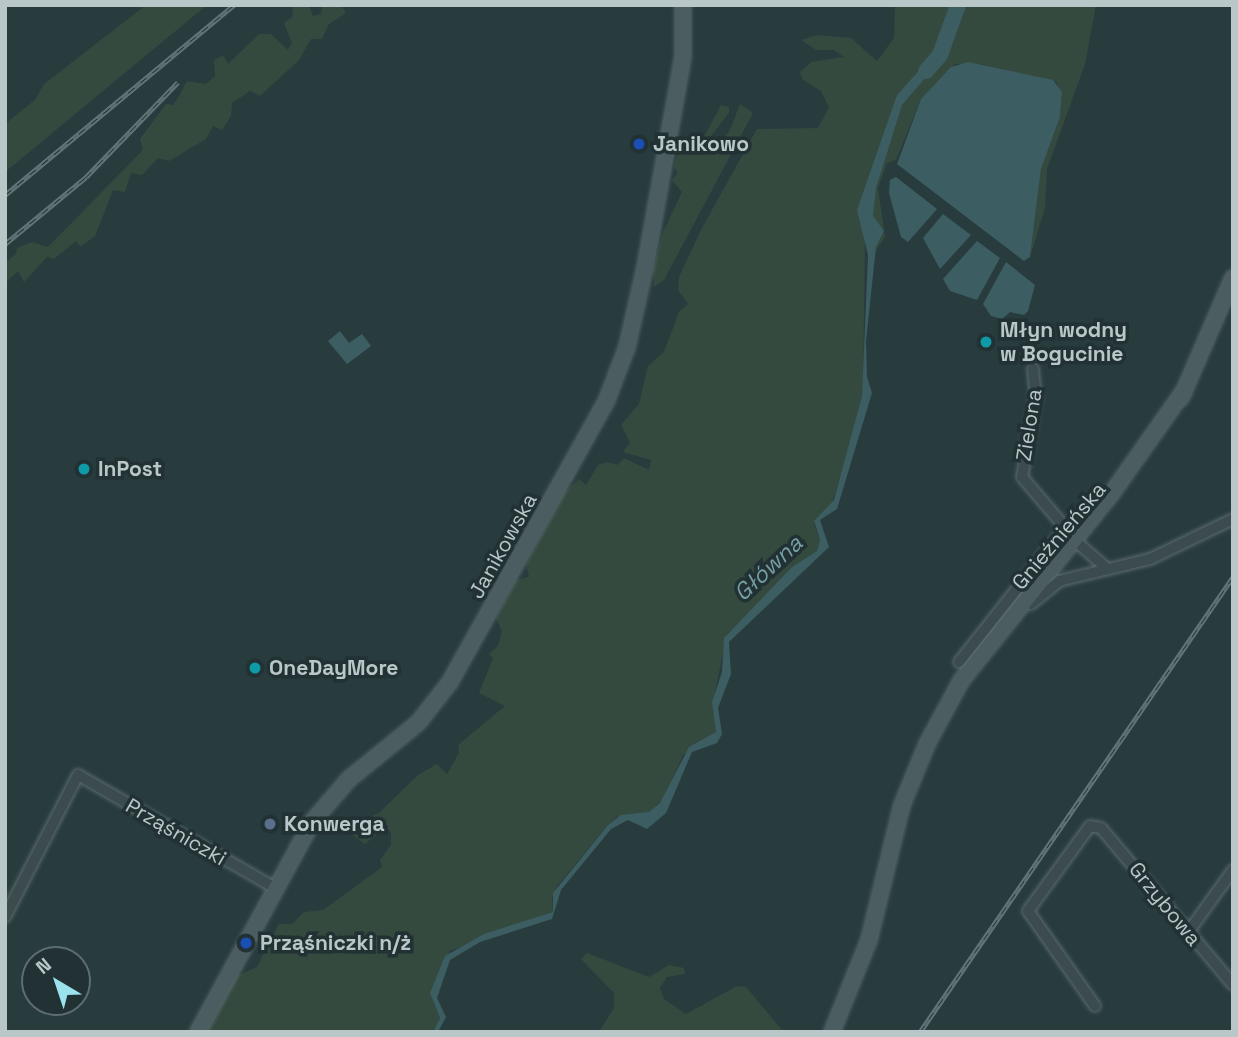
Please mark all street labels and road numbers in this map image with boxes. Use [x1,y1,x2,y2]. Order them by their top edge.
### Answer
street label: Zielona [1011,387,1047,463]
street label: Gnieźnieńska [1007,477,1111,595]
street label: Janikowska [464,489,542,603]
street label: Prząśniczki [121,793,231,871]
street label: Grzybowa [1124,857,1206,951]

